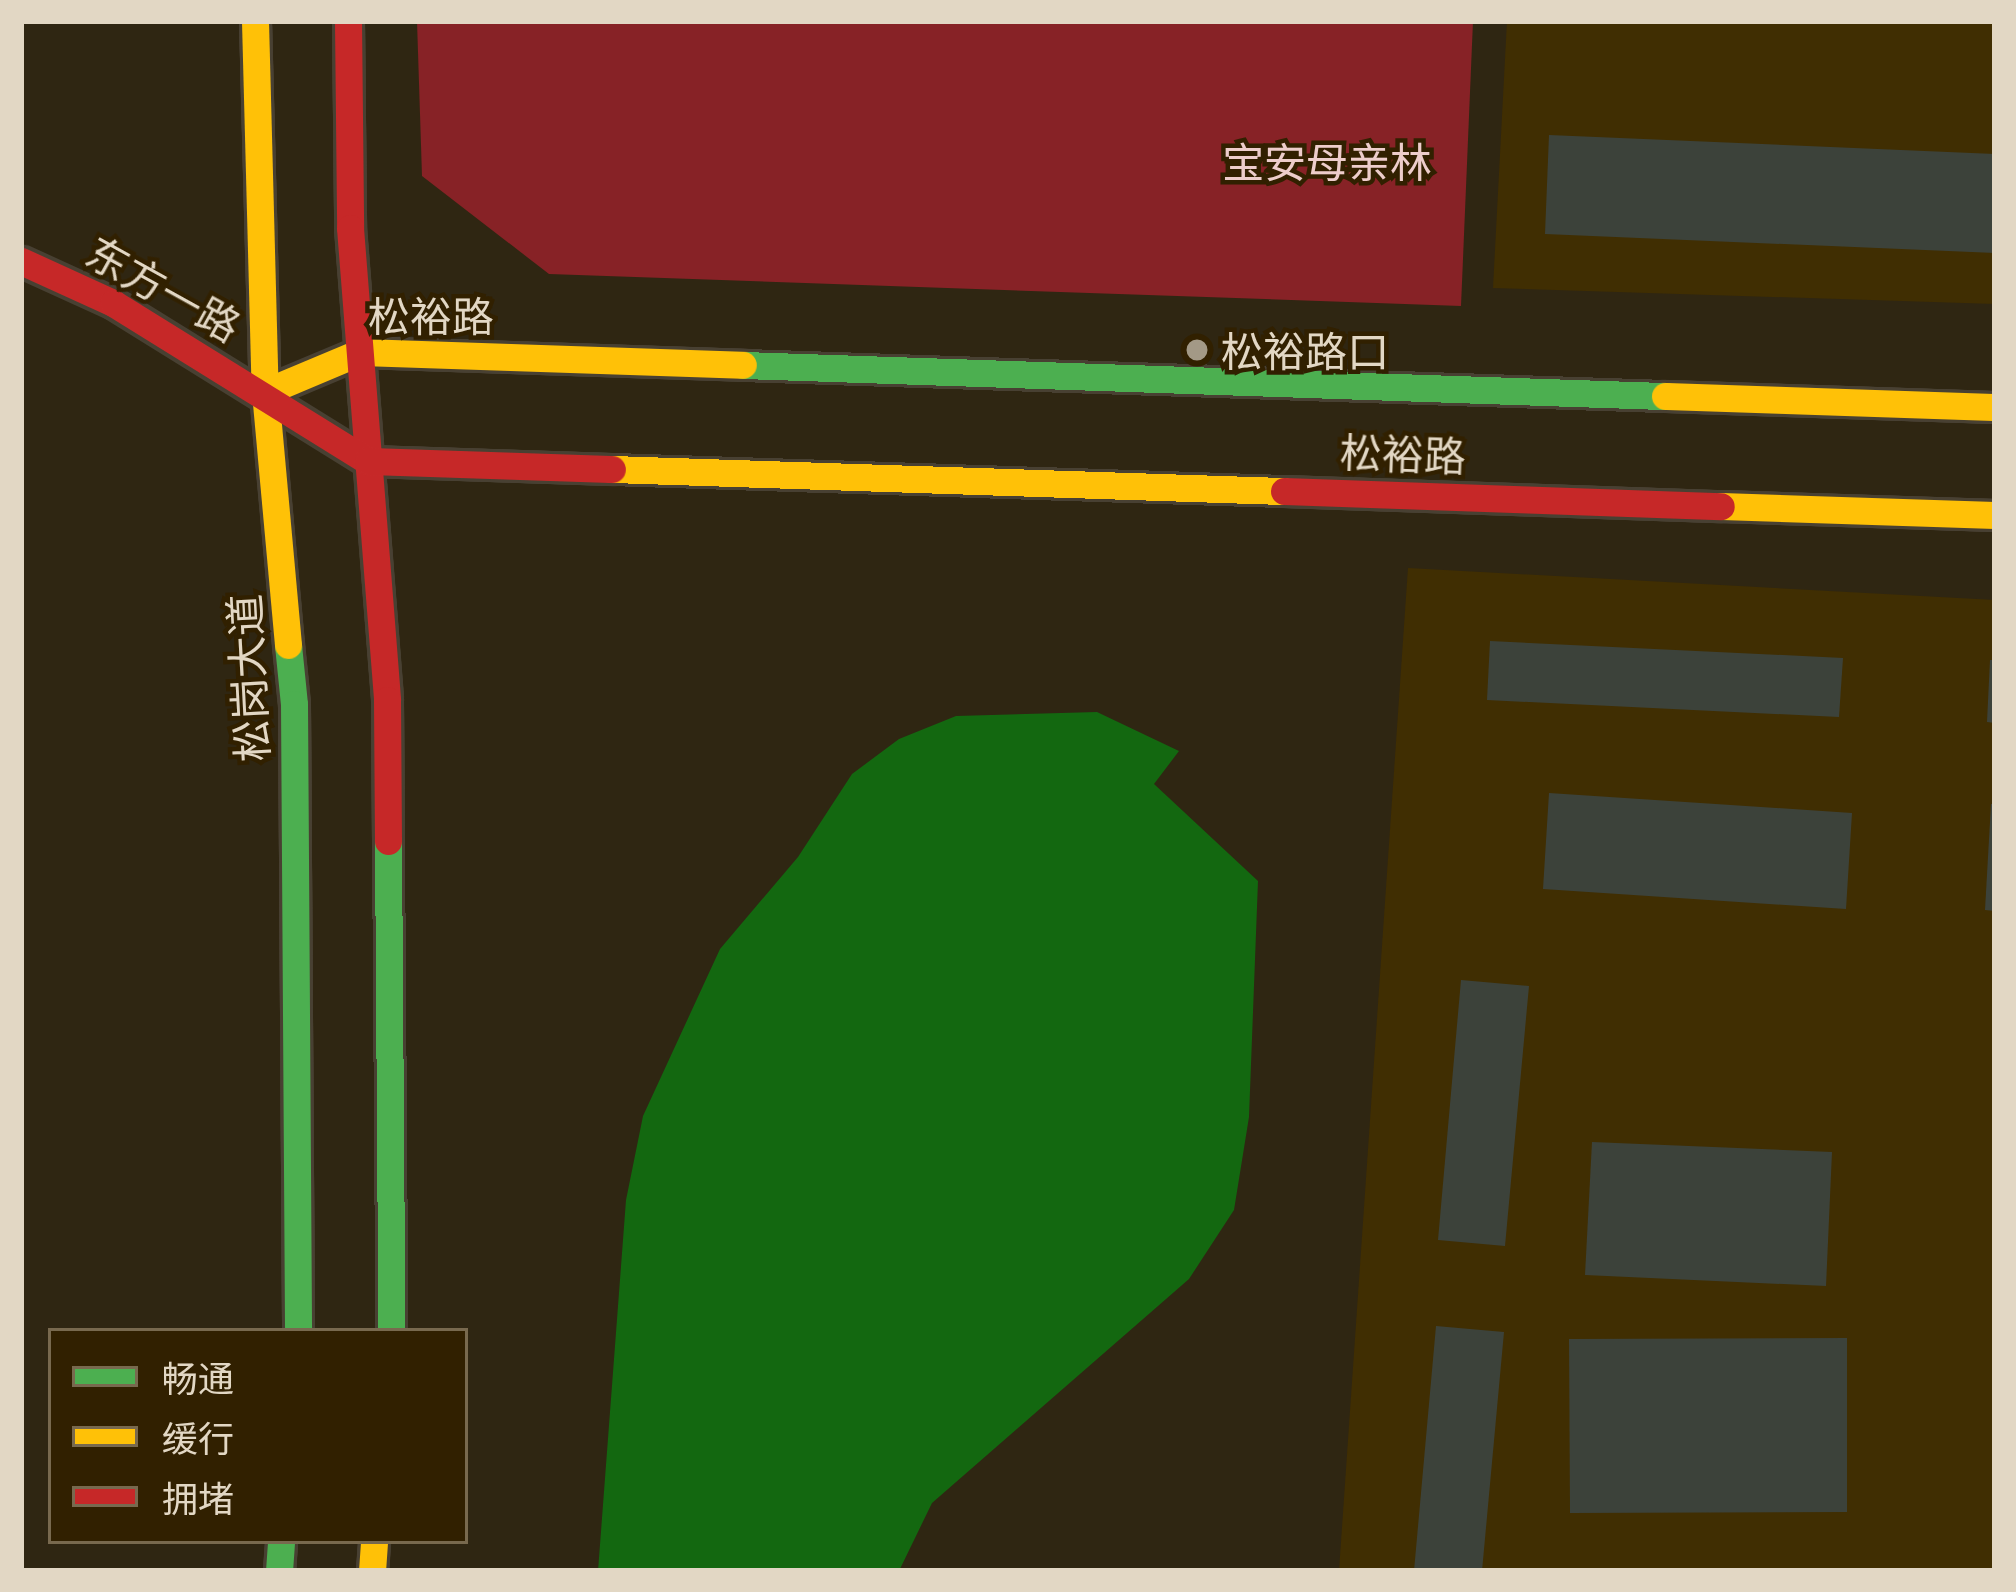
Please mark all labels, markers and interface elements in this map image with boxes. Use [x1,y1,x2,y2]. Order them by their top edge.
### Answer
park label: 宝安母亲林 [1222,136,1432,186]
street label: 东方一路 [78,225,250,351]
street label: 松裕路 [368,290,494,340]
place label: 松裕路口 [1221,325,1389,375]
marker: 松裕路口 [1184,337,1210,363]
street label: 松裕路 [1339,426,1467,480]
street label: 松岗大道 [217,593,277,763]
legend [48,1328,468,1544]
text: 畅通 [162,1355,234,1399]
text: 缓行 [162,1415,234,1459]
text: 拥堵 [162,1475,234,1519]

